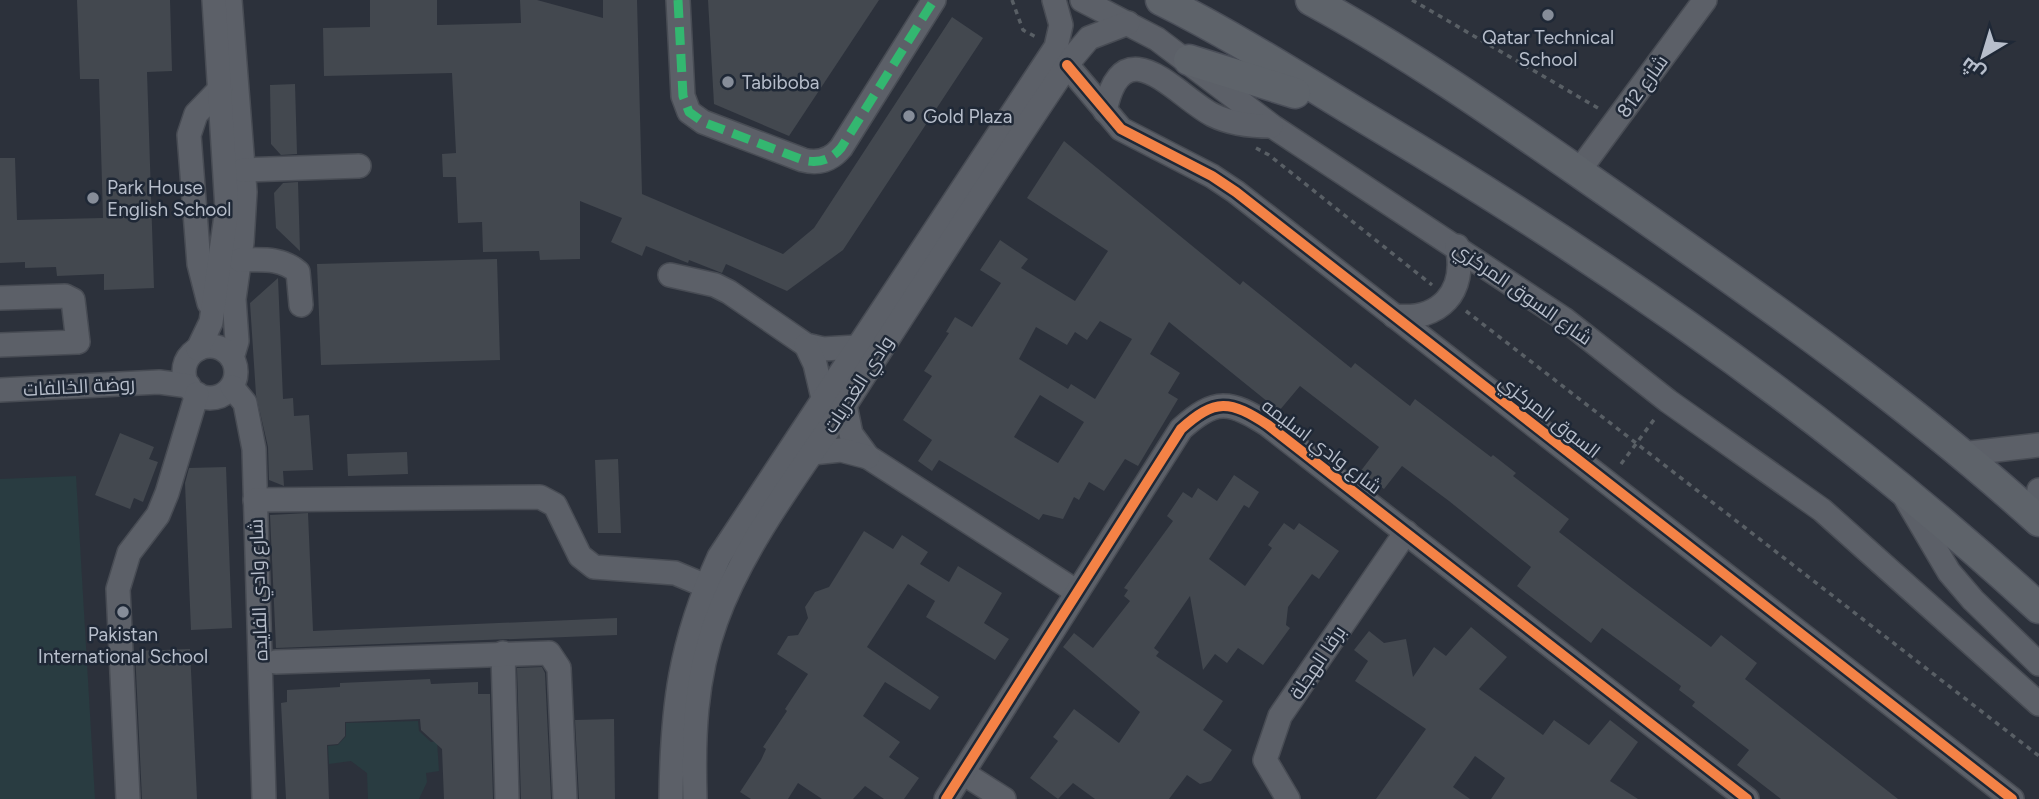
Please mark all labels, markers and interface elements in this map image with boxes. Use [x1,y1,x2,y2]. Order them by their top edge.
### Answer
marker: Qatar Technical School [1540,7,1556,23]
north arrow [1948,21,2018,91]
place label: Qatar Technical School [1482,26,1614,71]
street label: شارع 812 [1612,51,1674,123]
text: ش [1956,52,1990,86]
place label: Tabiboba [742,71,820,94]
marker: Tabiboba [720,74,736,90]
place label: Gold Plaza [923,105,1012,128]
marker: Gold Plaza [901,108,917,124]
place label: Park House English School [107,176,232,221]
marker: Park House English School [85,190,101,206]
street label: شارع السوق المركزي [1447,237,1596,352]
street label: وادي الغدريات [819,331,901,439]
street label: السوق المركزي [1493,370,1605,465]
street label: روضة الخالفات [23,372,136,401]
street label: شارع وادي اسليمه [1256,394,1386,501]
street label: شارع وادي الفايده [245,518,275,661]
marker: Pakistan International School [115,604,131,620]
street label: برقا الهجلة [1284,621,1350,703]
place label: Pakistan International School [38,623,208,668]

